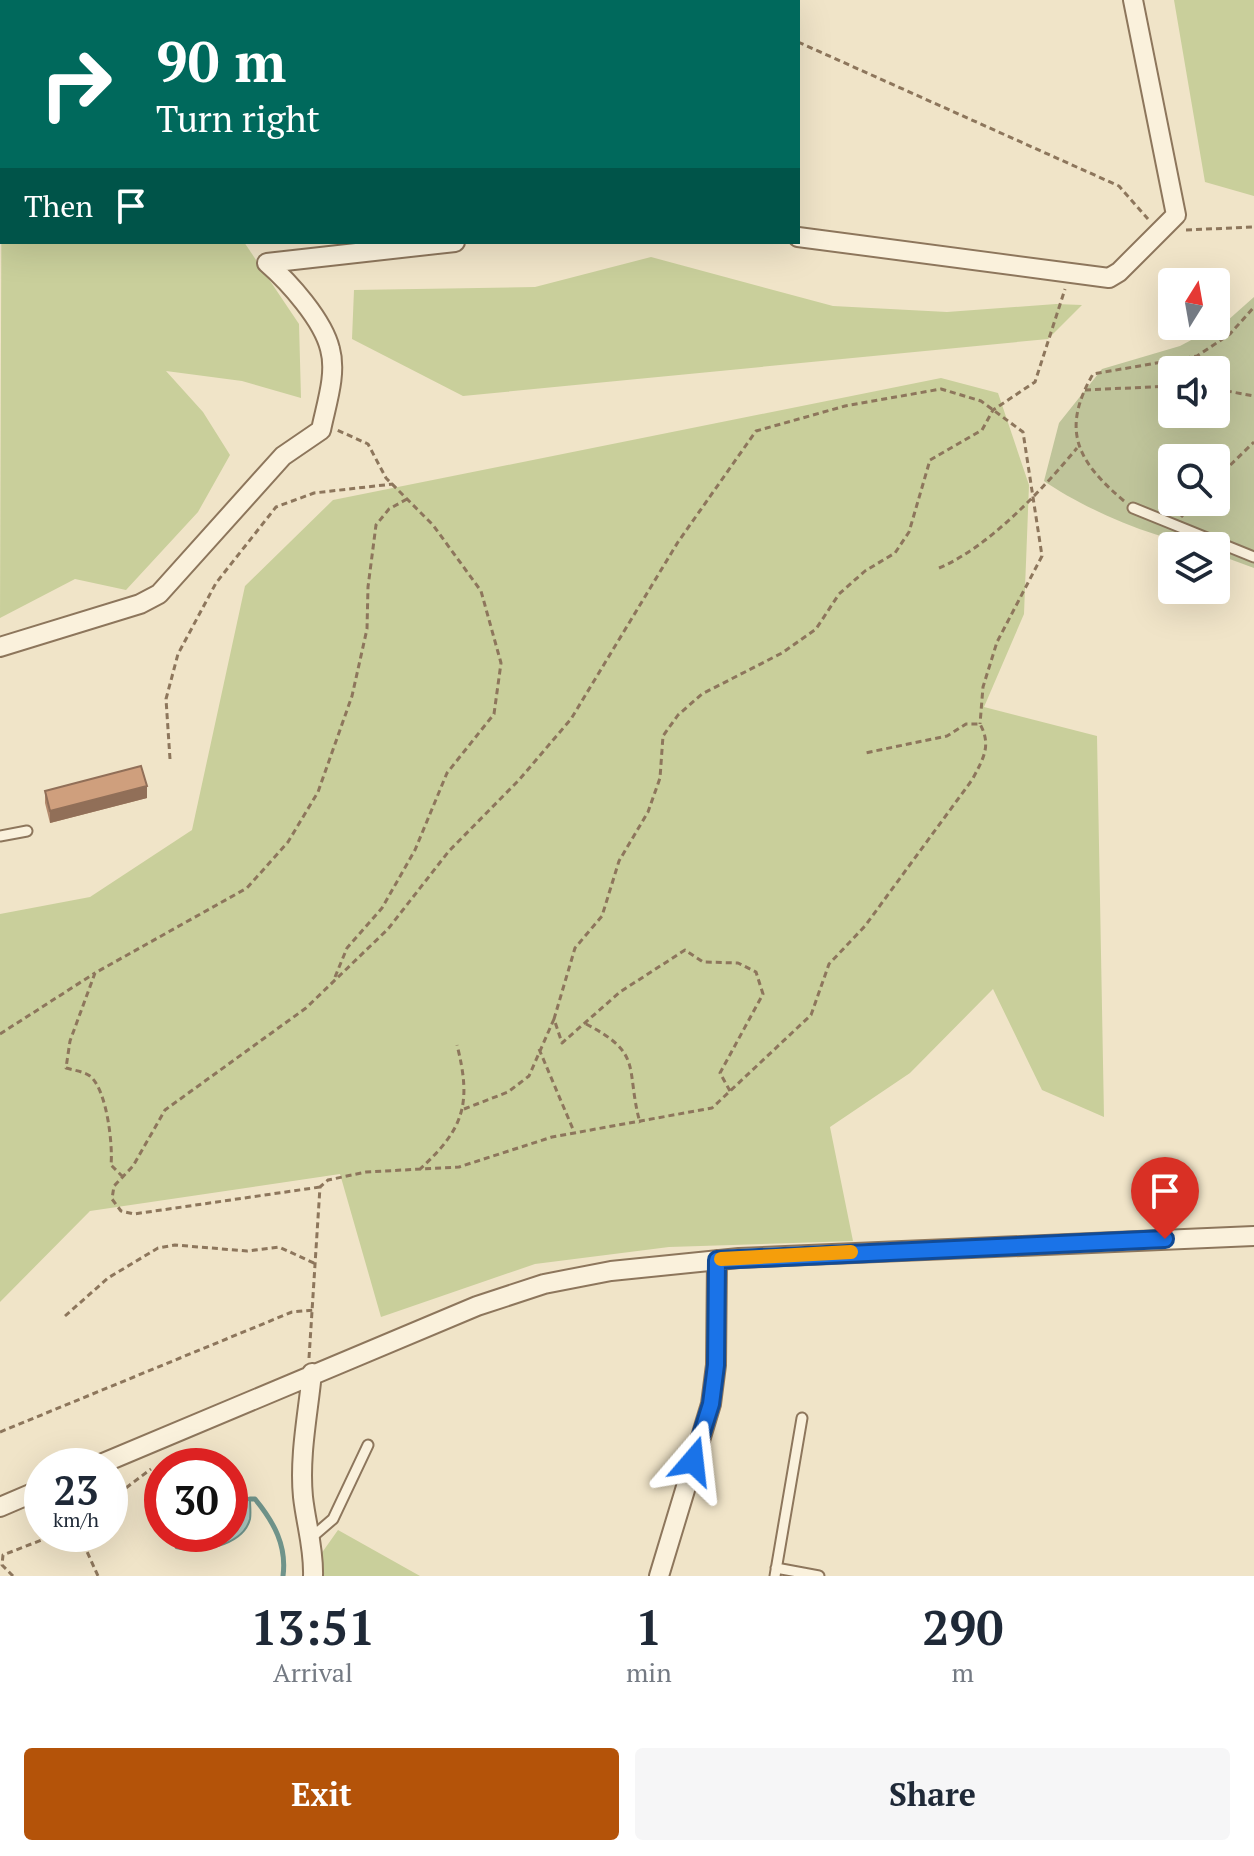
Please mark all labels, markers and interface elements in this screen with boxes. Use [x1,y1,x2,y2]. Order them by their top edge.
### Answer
text: 90 m [156,24,286,98]
icon: right [24,32,128,136]
text: Turn right [156,95,320,142]
icon: arrive [109,184,153,228]
text: Then [24,186,93,226]
north arrow [1158,268,1230,340]
map controls [1158,268,1230,604]
button: sound [1158,356,1230,428]
button: search [1158,444,1230,516]
button: layers [1158,532,1230,604]
pin [1131,1157,1199,1239]
icon: arrive [1143,1169,1187,1213]
position arrow [651,1419,735,1503]
speed limit sign: 30 [144,1448,248,1552]
text: 23 [53,1463,99,1516]
text: km/h [53,1506,99,1533]
text: 13:51 [250,1595,375,1659]
text: 1 [635,1595,662,1659]
text: 290 [922,1595,1004,1659]
text: Arrival [273,1655,353,1689]
text: min [626,1655,672,1689]
text: m [952,1655,974,1689]
button: Exit [24,1748,619,1840]
button: Share [635,1748,1230,1840]

